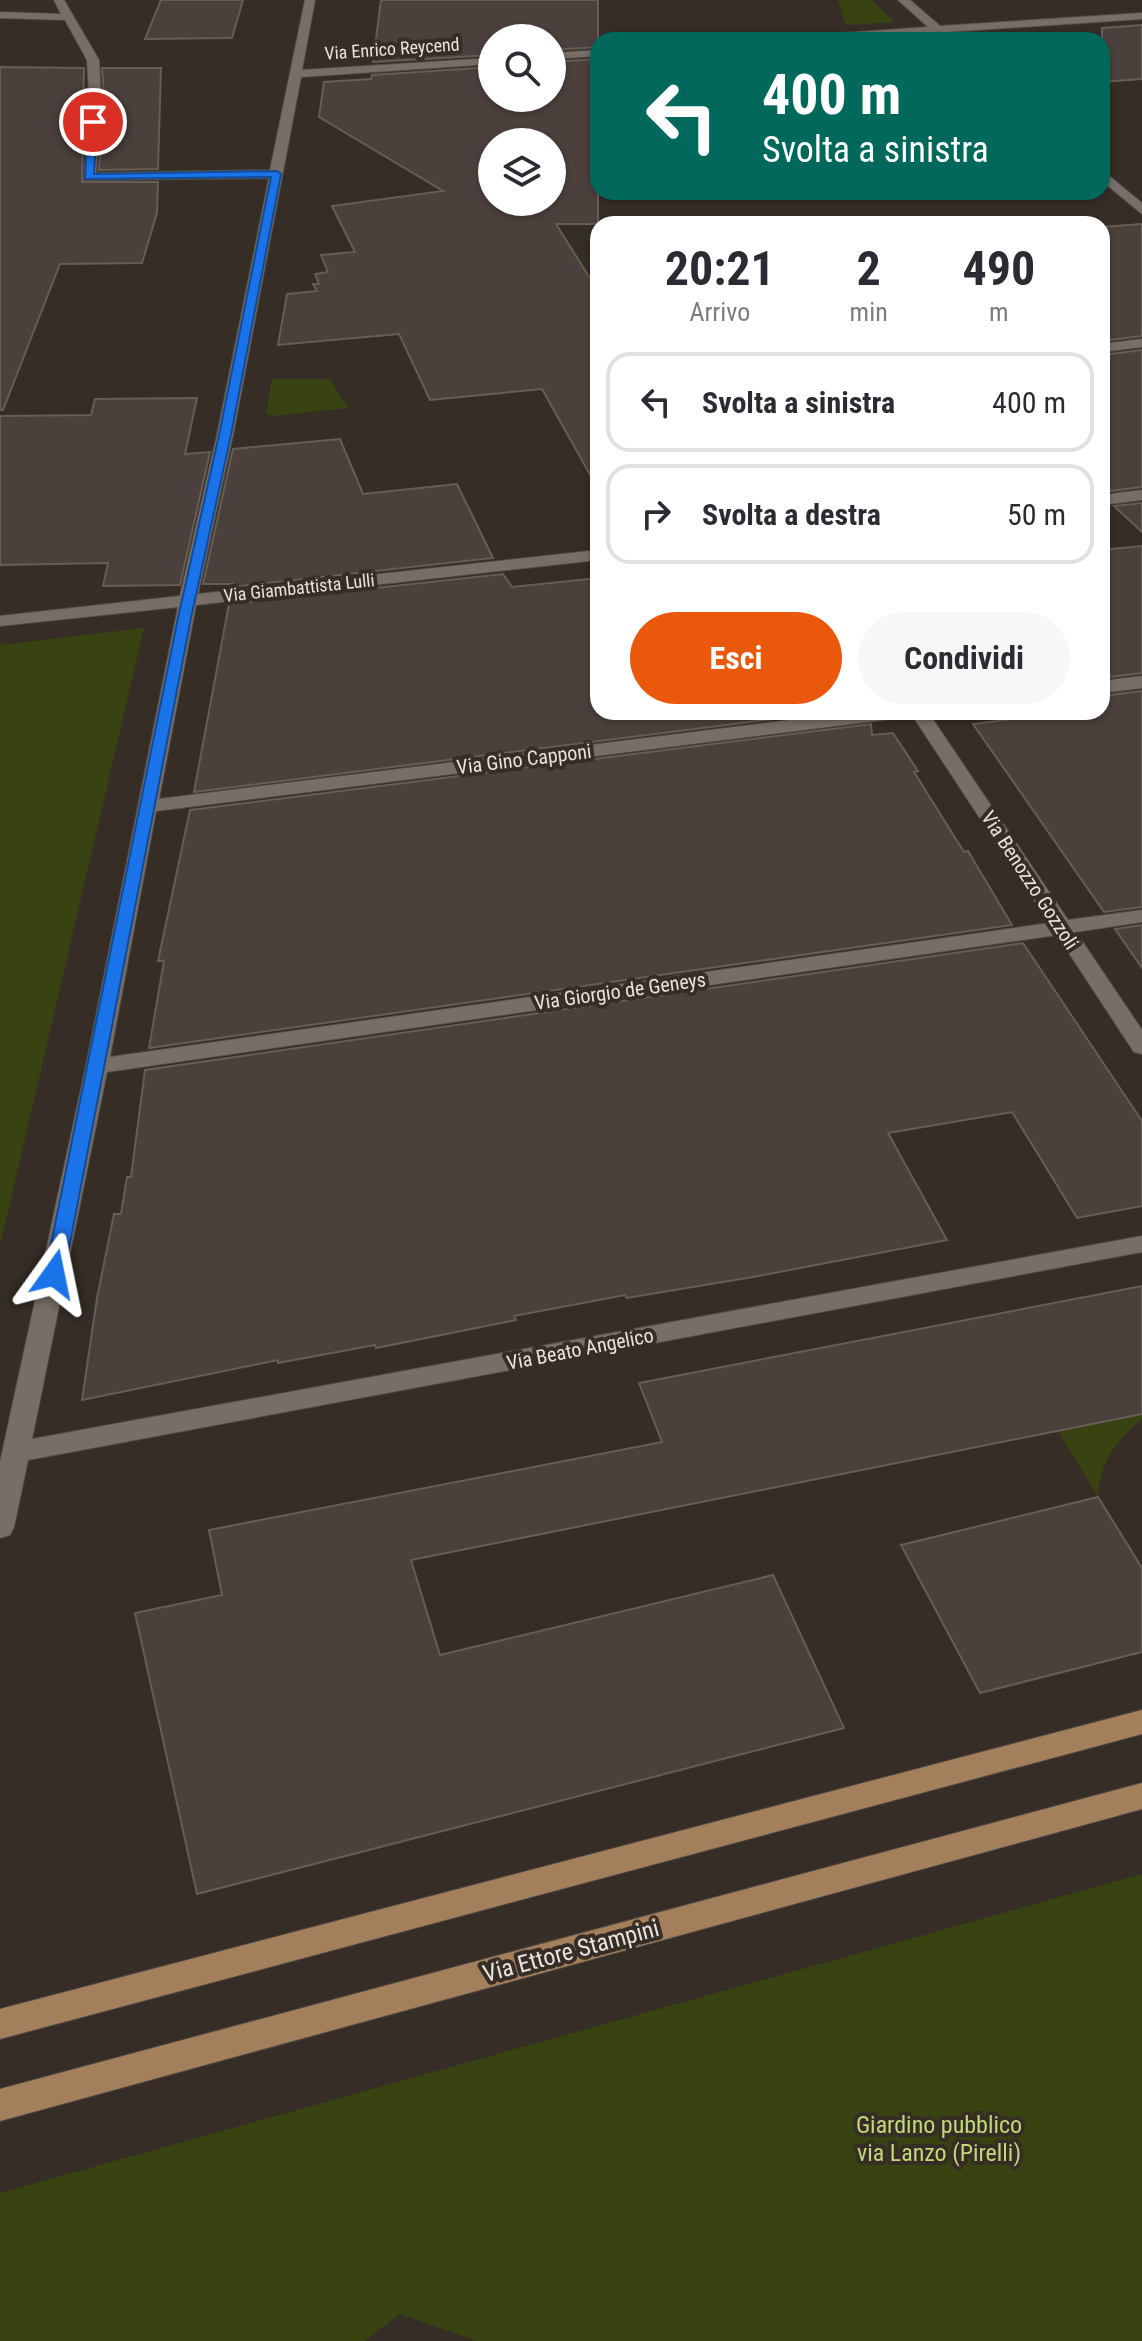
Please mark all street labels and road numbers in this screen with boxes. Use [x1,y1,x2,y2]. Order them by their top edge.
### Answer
street label: Via Enrico Reycend [324,33,460,64]
street label: Via Giambattista Lulli [222,569,376,606]
street label: Via Gino Capponi [455,739,593,779]
street label: Via Benozzo Gozzoli [976,806,1084,954]
street label: Via Giorgio de Geneys [533,967,707,1015]
street label: Via Beato Angelico [505,1323,655,1375]
street label: Via Ettore Stampini [480,1914,662,1988]

